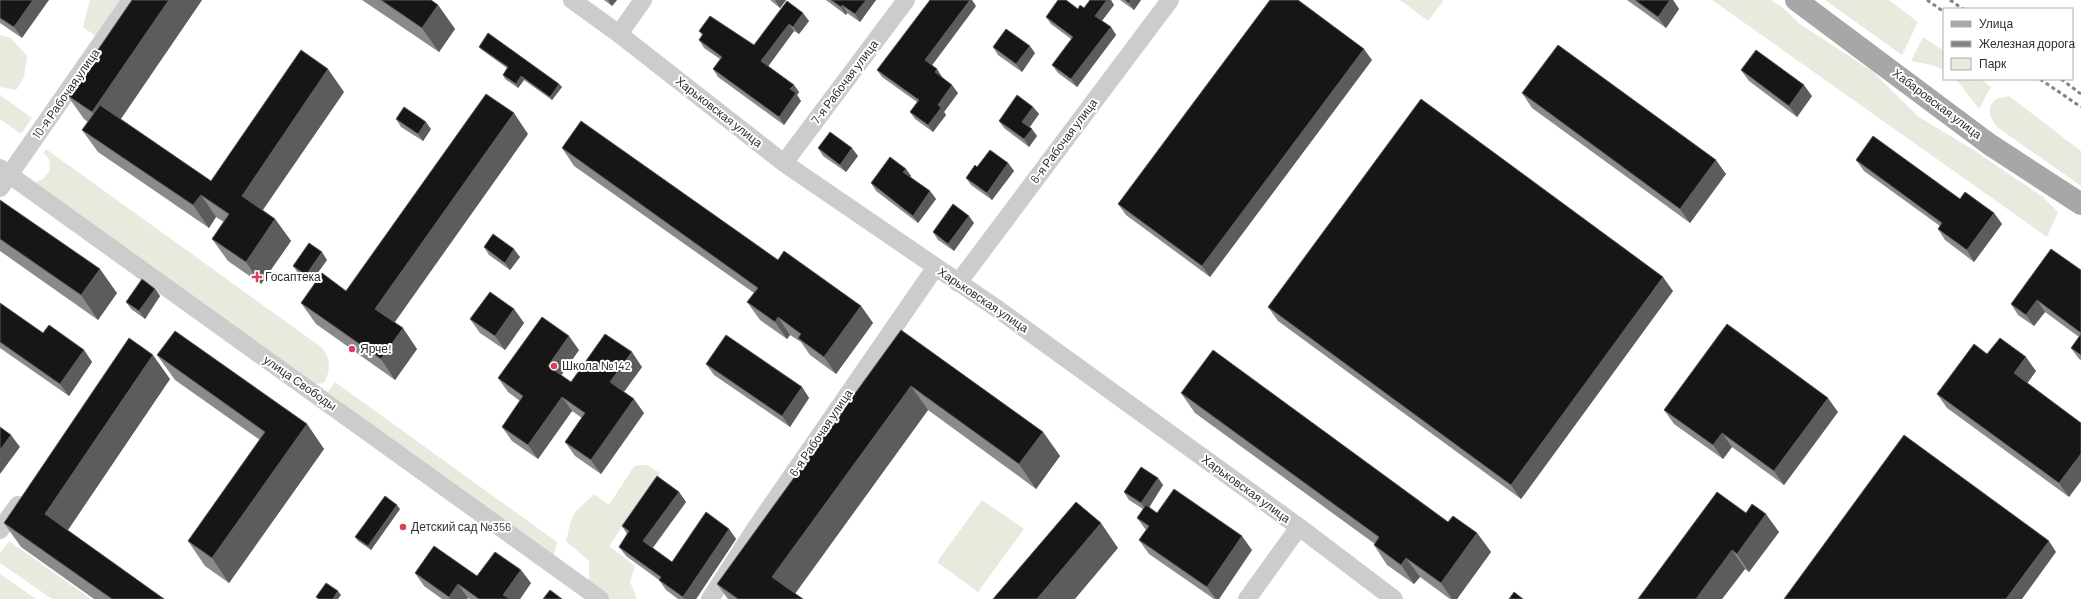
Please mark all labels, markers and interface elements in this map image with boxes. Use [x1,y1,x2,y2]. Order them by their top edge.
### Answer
legend [1943,8,2073,80]
text: Улица [1979,16,2013,31]
street label: 7-я Рабочая улица [808,36,881,127]
text: Железная дорога [1979,36,2075,51]
street label: 10-я Рабочая улица [29,45,103,142]
text: Парк [1979,56,2007,71]
street label: Хабаровская улица [1890,65,1985,142]
street label: Харьковская улица [673,73,766,150]
street label: 6-я Рабочая улица [1027,95,1101,186]
street label: Харьковская улица [935,264,1032,336]
place label: Госаптека [265,269,321,283]
marker: Госаптека [252,272,262,282]
place label: Ярче! [360,341,392,356]
marker: Ярче! [347,344,357,354]
street label: улица Свободы [261,352,340,413]
place label: Школа №142 [562,358,631,372]
marker: Школа №142 [549,361,559,371]
street label: 6-я Рабочая улица [786,386,856,479]
street label: Харьковская улица [1199,451,1294,526]
place label: Детский сад №356 [411,519,511,534]
marker: Детский сад №356 [398,522,408,532]

